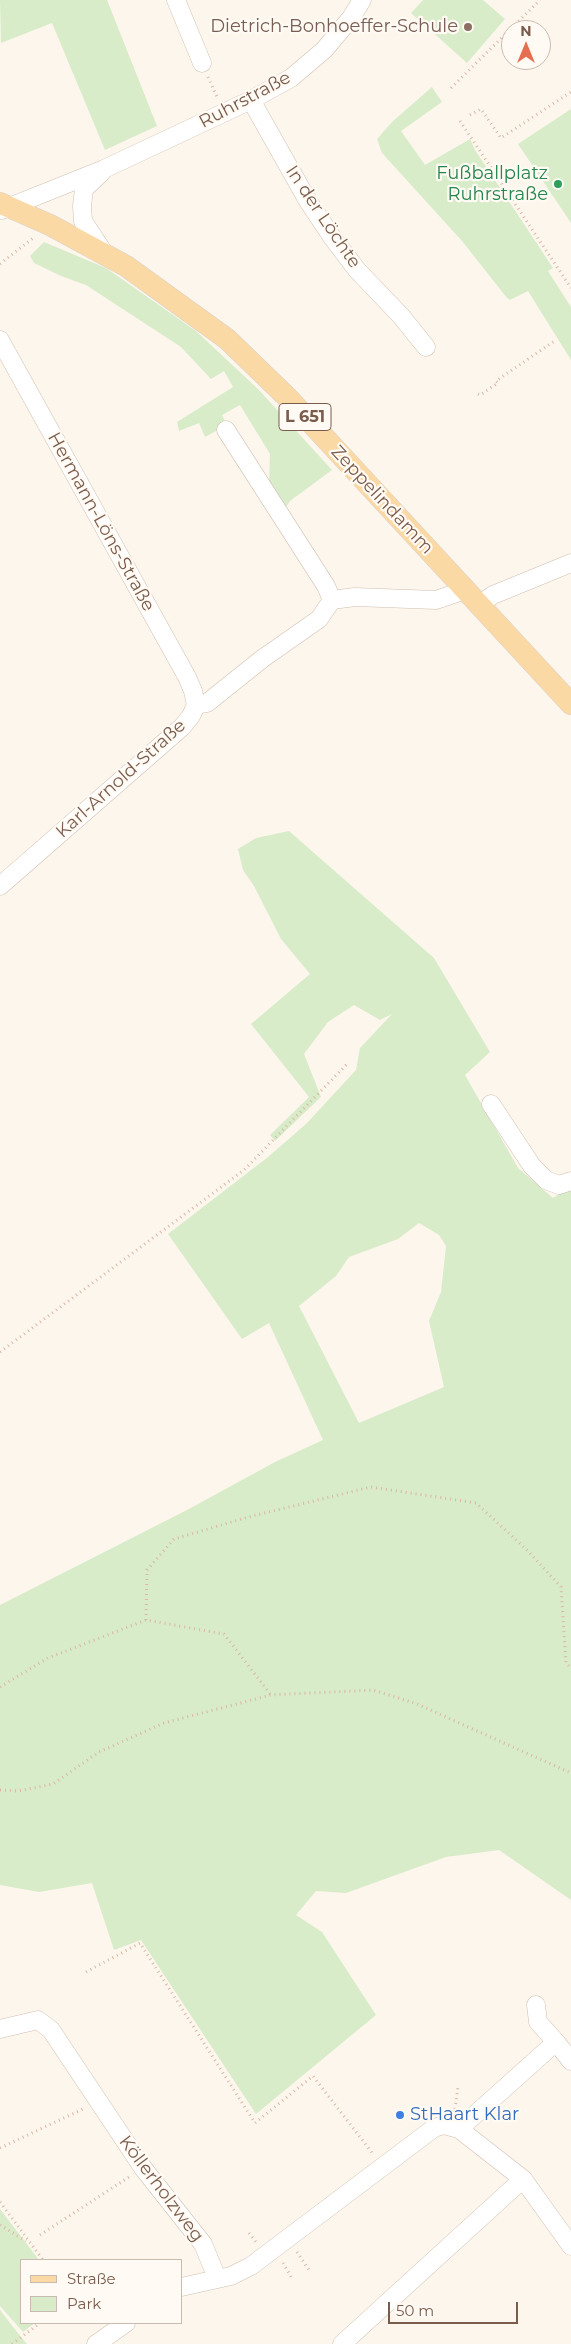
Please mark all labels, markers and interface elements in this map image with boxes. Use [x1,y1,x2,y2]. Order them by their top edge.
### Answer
place label: Dietrich-Bonhoeffer-Schule [210,16,458,38]
north arrow [501,20,551,70]
marker: Dietrich-Bonhoeffer-Schule [462,21,474,33]
text: N [520,22,532,40]
street label: Ruhrstraße [196,67,294,133]
street label: In der Löchte [281,162,365,272]
place label: Fußballplatz Ruhrstraße [436,163,548,205]
marker: Fußballplatz Ruhrstraße [552,178,564,190]
road number: L 651 [279,404,331,431]
street label: Hermann-Löns-Straße [43,429,159,615]
street label: Zeppelindamm [326,441,438,559]
street label: Karl-Arnold-Straße [52,715,190,843]
place label: StHaart Klar [410,2104,519,2126]
marker: StHaart Klar [394,2109,406,2121]
street label: Köllerholzweg [114,2132,208,2246]
legend [20,2259,182,2324]
text: Straße [67,2269,116,2288]
scale bar [391,2292,521,2324]
text: Park [67,2294,101,2313]
text: 50 m [396,2301,434,2320]

